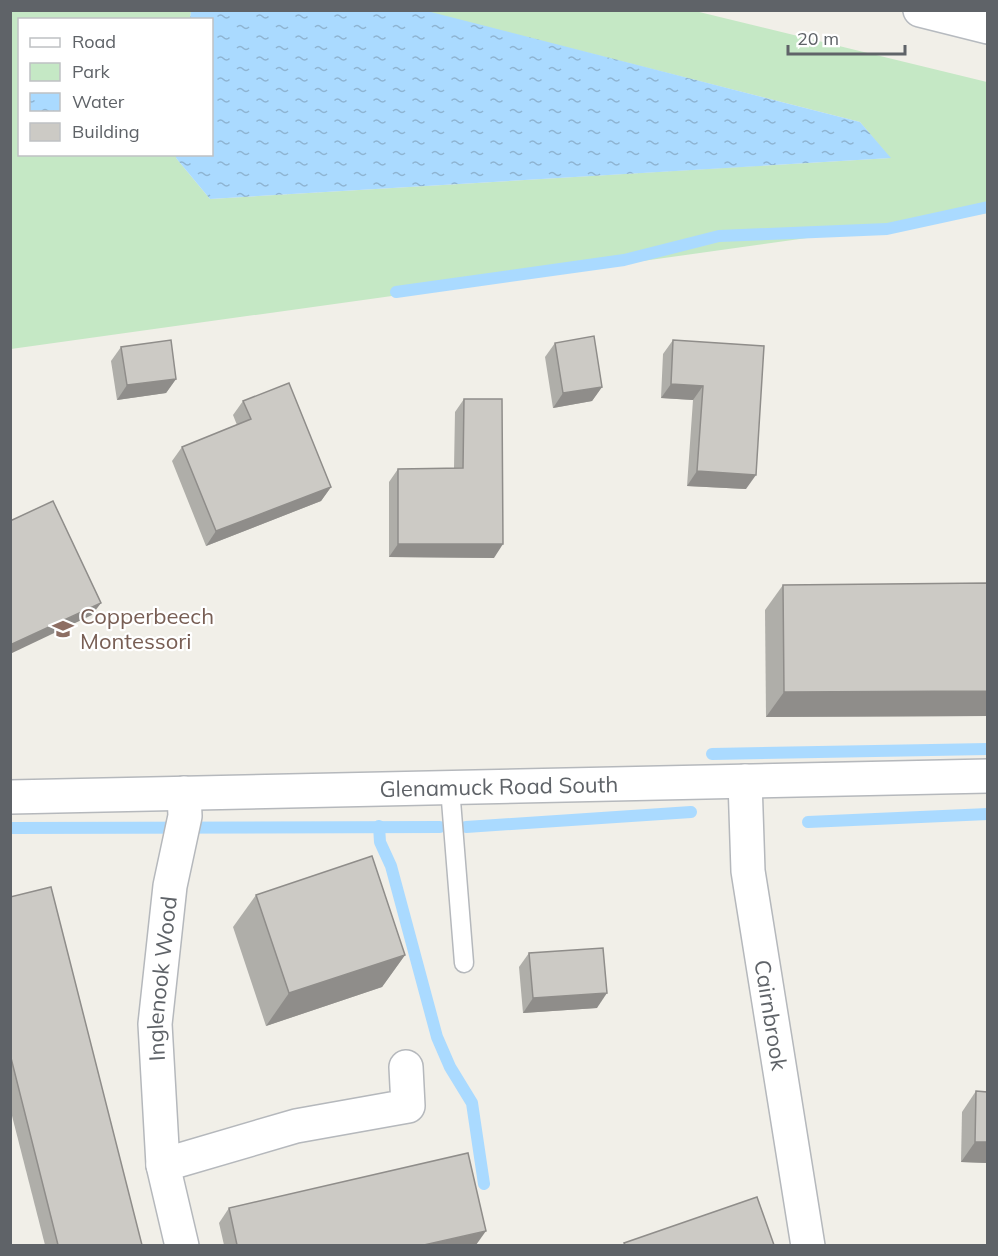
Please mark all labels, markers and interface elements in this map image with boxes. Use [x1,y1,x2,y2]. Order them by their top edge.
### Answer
legend [18,18,213,156]
scale bar [788,18,905,56]
text: 20 m [797,27,839,50]
text: Road [72,30,116,53]
text: Park [72,60,111,83]
text: Water [72,90,125,113]
text: Building [72,120,140,143]
place label: Copperbeech Montessori [80,602,214,655]
school or university icon: Copperbeech Montessori [51,617,75,641]
street label: Glenamuck Road South [379,770,619,803]
street label: Inglenook Wood [141,895,183,1062]
street label: Cairnbrook [748,958,794,1073]

